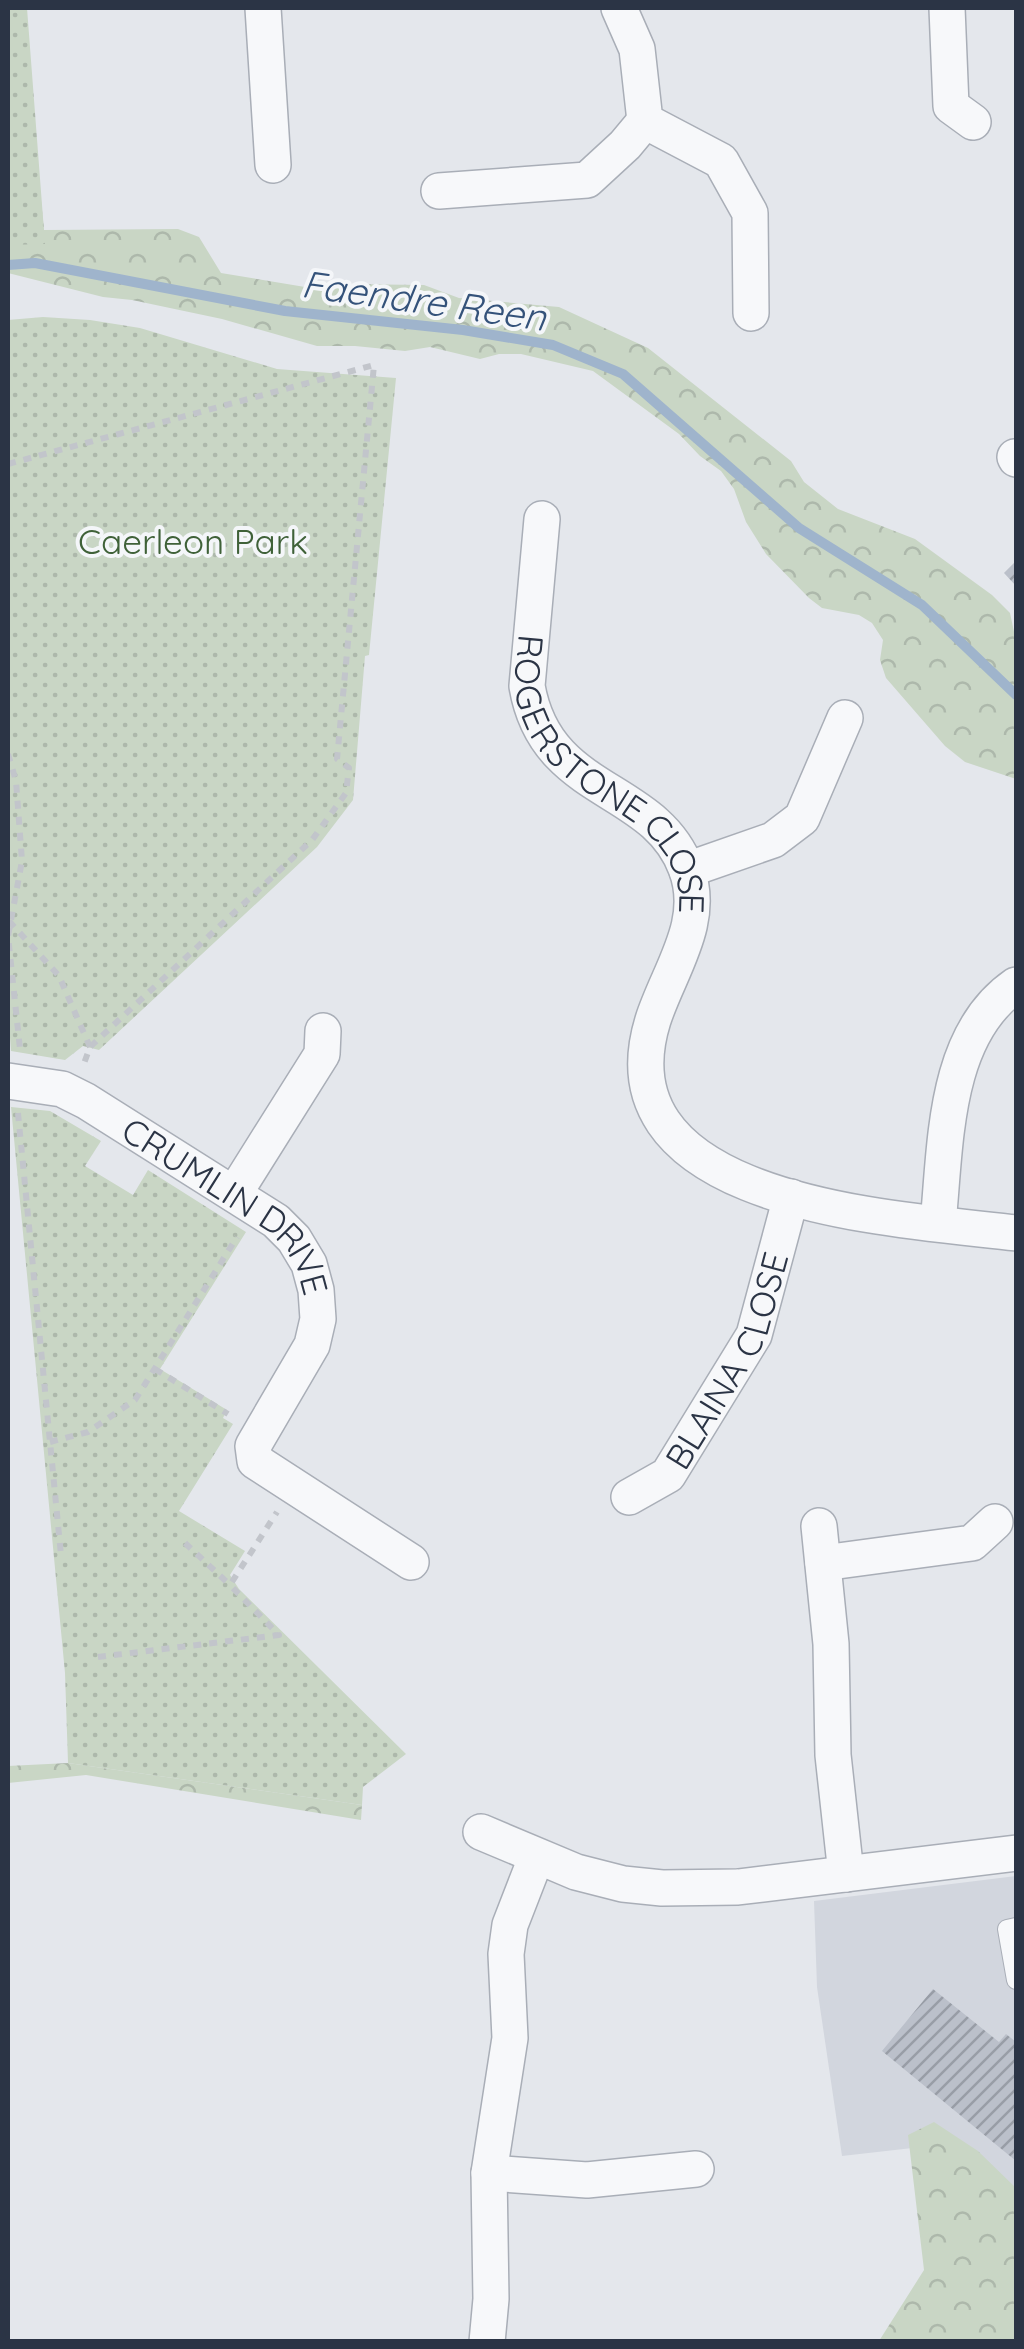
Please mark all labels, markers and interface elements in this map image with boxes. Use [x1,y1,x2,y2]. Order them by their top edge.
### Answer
water label: Faendre Reen [299,259,550,341]
park label: Caerleon Park [78,519,308,563]
street label: ROGERSTONE CLOSE [505,633,714,914]
street label: CRUMLIN DRIVE [114,1108,338,1299]
street label: BLAINA CLOSE [655,1247,797,1477]

